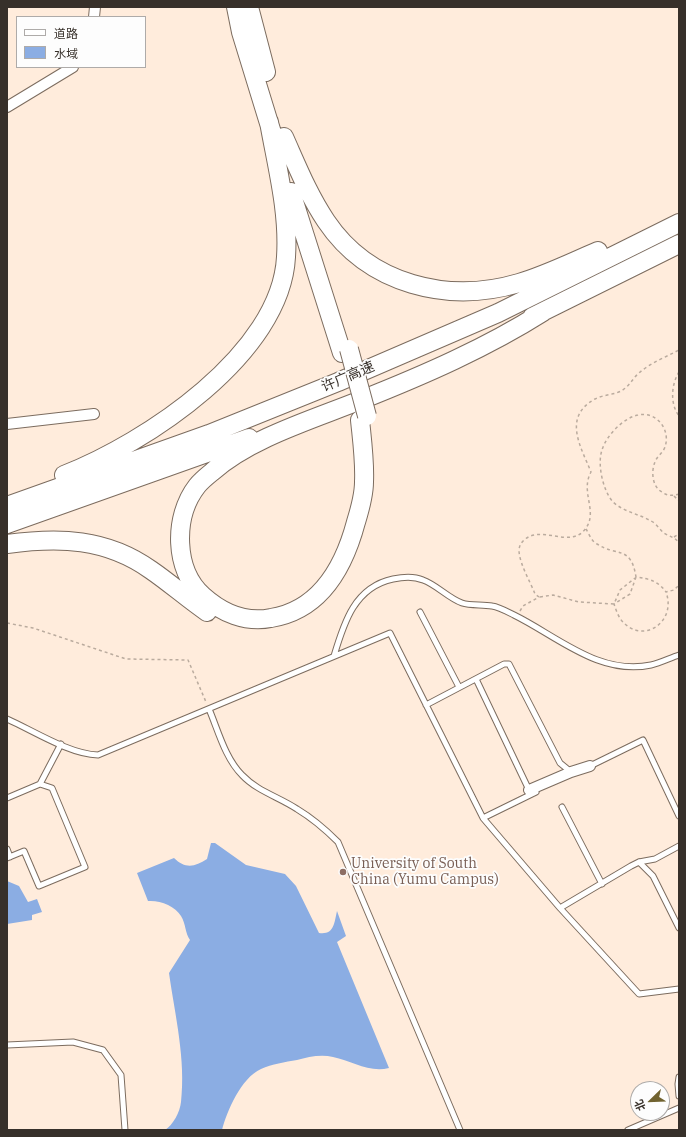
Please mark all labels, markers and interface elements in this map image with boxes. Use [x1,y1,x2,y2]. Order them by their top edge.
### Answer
legend [16,16,146,68]
text: 道路 [54,26,78,41]
text: 水域 [54,46,78,61]
street label: 许广高速 [319,358,377,396]
place label: University of South China (Yumu Campus) [351,856,499,888]
marker: University of South China (Yumu Campus) [338,867,348,877]
north arrow [630,1081,670,1121]
text: 北 [631,1098,648,1113]

